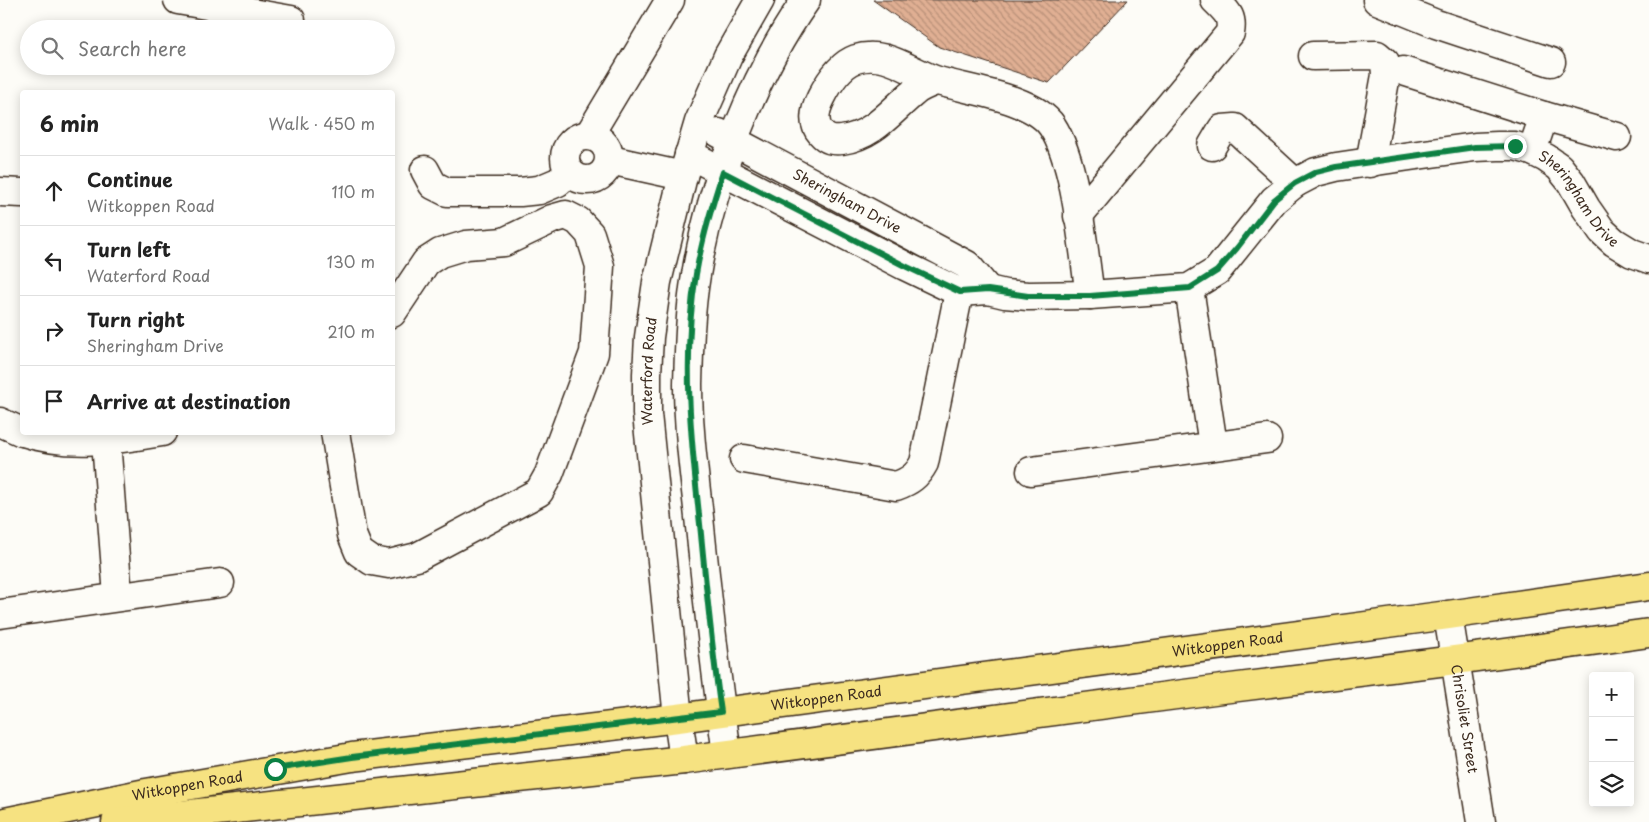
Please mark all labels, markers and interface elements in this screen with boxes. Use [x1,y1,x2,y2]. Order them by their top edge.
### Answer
search box [20,20,395,75]
icon: search [38,34,66,62]
text: Search here [78,34,187,62]
text: 6 min [40,107,99,139]
text: Walk · 450 m [269,111,375,135]
route end [1504,135,1527,158]
street label: Sheringham Drive [1535,145,1624,252]
street label: Sheringham Drive [789,163,905,238]
text: Continue [87,165,173,193]
icon: ahead [40,177,68,205]
text: 110 m [332,179,375,203]
text: Witkoppen Road [87,193,215,217]
text: Turn left [87,235,171,263]
icon: left [40,247,68,275]
text: 130 m [327,249,375,273]
text: Waterford Road [87,263,210,287]
text: Turn right [87,305,185,333]
street label: Waterford Road [636,316,662,426]
icon: right [40,317,68,345]
text: 210 m [327,319,375,343]
text: Sheringham Drive [87,333,224,357]
icon: arrive [40,387,68,415]
text: Arrive at destination [87,387,291,415]
street label: Witkoppen Road [1171,626,1285,662]
street label: Chrisoliet Street [1446,663,1484,775]
map controls [1589,672,1634,807]
button: + [1589,672,1634,717]
street label: Witkoppen Road [769,680,883,716]
button: − [1589,717,1634,762]
route start [264,758,287,781]
button: layers [1589,762,1634,807]
street label: Witkoppen Road [130,765,244,806]

